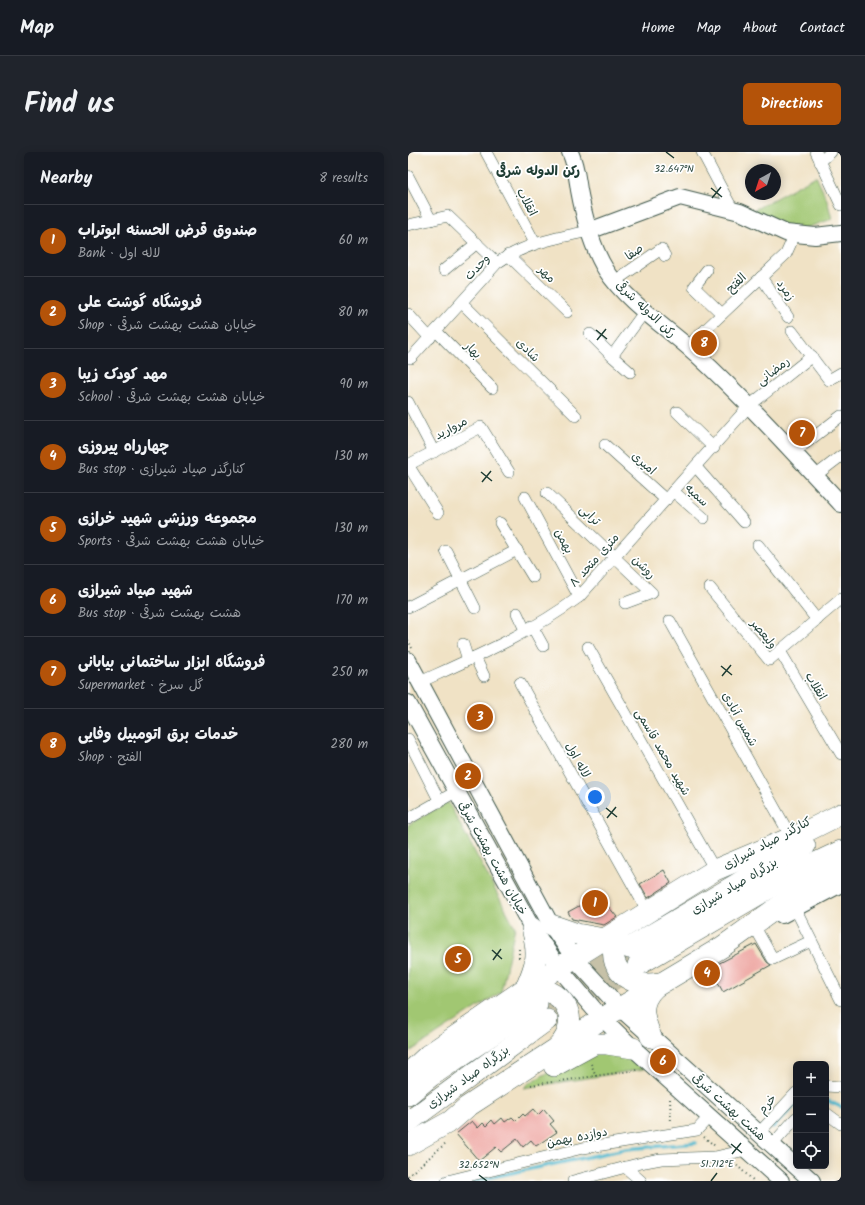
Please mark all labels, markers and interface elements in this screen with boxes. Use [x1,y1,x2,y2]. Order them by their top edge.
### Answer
text: Map [20,13,54,43]
text: Home [641,17,675,39]
text: Map [697,17,721,39]
text: About [743,17,777,39]
text: Contact [799,17,845,39]
text: Find us [24,82,115,127]
button: Directions [743,83,841,125]
district label: رکن الدوله شرقی [496,161,580,182]
text: 32.647°N [654,161,694,177]
north arrow [745,164,781,200]
text: Nearby [40,165,92,192]
text: 8 results [319,168,368,189]
street label: انقلاب [511,185,542,220]
text: صندوق قرض الحسنه ابوتراب [78,219,257,243]
text: 1 [51,230,55,251]
text: 60 m [339,230,368,251]
street label: صفا [621,239,647,266]
text: Bank · لاله اول [78,243,160,264]
street label: وحدت [460,250,495,285]
street label: مهر [533,260,560,288]
street label: الفتح [722,269,751,298]
street label: رکن الدوله شرقی [611,276,680,343]
street label: زمرد [771,276,800,305]
text: فروشگاه گوشت علی [78,291,202,315]
text: 2 [49,302,57,323]
text: 80 m [338,302,368,323]
text: Shop · خیابان هشت بهشت شرقی [78,315,256,336]
pin: 8 [691,328,717,358]
street label: شادی [511,334,544,367]
street label: بهار [459,336,486,364]
street label: رمضانی [753,352,794,391]
text: مهد کودک زیبا [78,363,167,387]
text: 3 [49,374,57,395]
text: 90 m [340,374,368,395]
text: School · خیابان هشت بهشت شرقی [78,387,265,408]
street label: مروارید [431,412,471,445]
pin: 7 [789,418,815,448]
text: چهارراه پیروزی [78,435,169,459]
text: 4 [49,446,57,467]
text: 130 m [334,446,368,467]
street label: امیری [627,447,660,480]
text: Bus stop · کنارگذر صیاد شیرازی [78,459,245,480]
street label: سمیه [680,479,713,511]
street label: ترابی [575,500,605,531]
text: مجموعه ورزشی شهید خرازی [78,507,257,531]
text: 5 [50,518,56,539]
text: 130 m [334,518,368,539]
street label: بهمن [549,525,578,557]
street label: ۸ متری متحد [565,529,624,592]
text: Sports · خیابان هشت بهشت شرقی [78,531,264,552]
street label: روشن [627,551,660,584]
text: شهید صیاد شیرازی [78,579,193,603]
text: 6 [49,590,57,611]
text: 170 m [336,590,368,611]
text: Bus stop · هشت بهشت شرقی [78,603,241,624]
street label: ولیعصر [745,614,782,653]
text: فروشگاه ابزار ساختمانی بیابانی [78,651,265,675]
text: 7 [50,662,56,683]
text: 250 m [331,662,368,683]
street label: انقلاب [800,669,831,704]
text: Supermarket · گل سرخ [78,675,204,696]
street label: شمس آبادی [717,688,762,750]
pin: 3 [467,702,493,732]
street label: شهید محمد قاسمی [630,705,695,799]
text: خدمات برق اتومبیل وفایی [78,723,238,747]
text: 8 [49,734,57,755]
text: 280 m [331,734,368,755]
street label: لاله اول [560,739,595,782]
text: Shop · الفتح [78,747,142,768]
pin: 2 [455,761,481,791]
your location [585,787,605,807]
street label: خیابان هشت بهشت شرقی [453,798,532,919]
street label: کنارگذر صیاد شیرازی [720,812,815,875]
street label: بزرگراه صیاد شیرازی [687,853,781,920]
pin: 1 [582,888,608,918]
pin: 5 [445,944,471,974]
pin: 4 [694,958,720,988]
street label: بزرگراه صیاد شیرازی [423,1041,513,1114]
pin: 6 [650,1046,676,1076]
map controls [793,1061,829,1169]
button: + [793,1061,829,1097]
street label: هشت بهشت شرقی [687,1069,770,1146]
street label: خرم [753,1090,782,1119]
button: − [793,1097,829,1133]
street label: دوازده بهمن [545,1122,609,1153]
button: locate [793,1133,829,1169]
text: 51.712°E [700,1156,735,1172]
text: 32.652°N [459,1157,500,1173]

